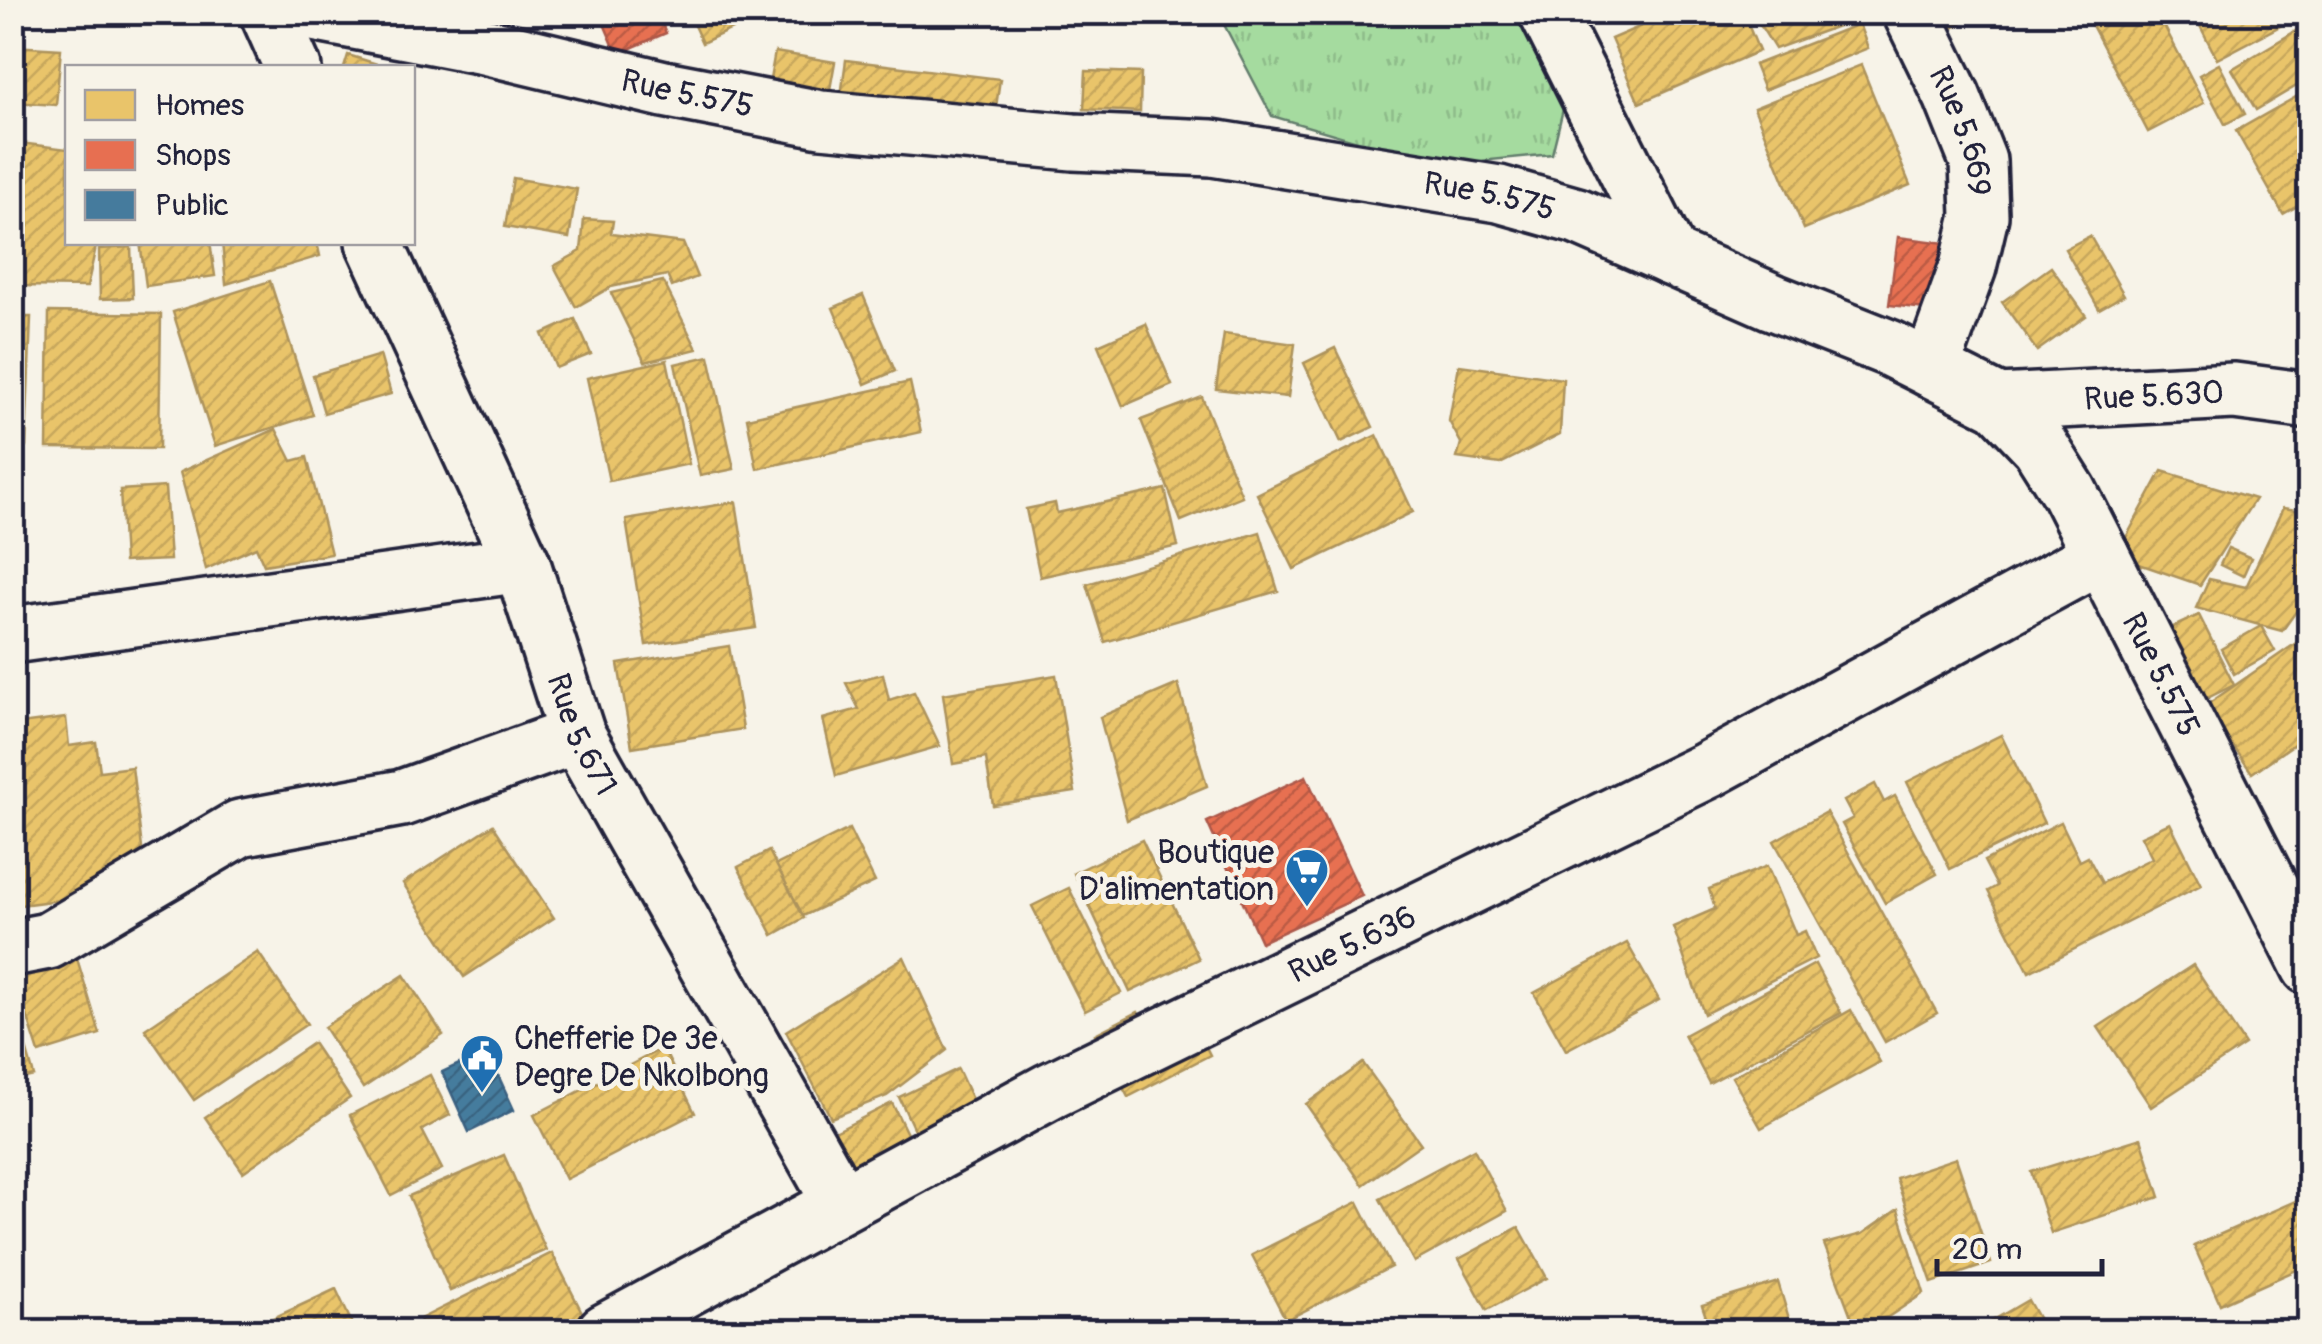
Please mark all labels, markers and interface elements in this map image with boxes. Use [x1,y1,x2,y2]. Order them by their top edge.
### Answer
street label: Rue 5.669 [1919,60,1998,196]
street label: Rue 5.575 [617,61,756,127]
legend [65,65,415,245]
text: Homes [155,87,244,124]
text: Shops [155,137,231,174]
street label: Rue 5.575 [1421,163,1560,230]
text: Public [155,187,229,224]
street label: Rue 5.630 [2083,373,2225,420]
street label: Rue 5.575 [2113,606,2209,743]
street label: Rue 5.671 [537,668,626,803]
place label: Boutique D'alimentation [1078,833,1274,910]
supermarket icon: Boutique D'alimentation [1284,847,1330,908]
street label: Rue 5.636 [1282,897,1423,993]
place label: Chefferie De 3e Degre De Nkolbong [514,1019,769,1096]
public building icon: Chefferie De 3e Degre De Nkolbong [459,1033,505,1094]
scale bar [1937,1214,2102,1276]
text: 20 m [1952,1231,2022,1268]

